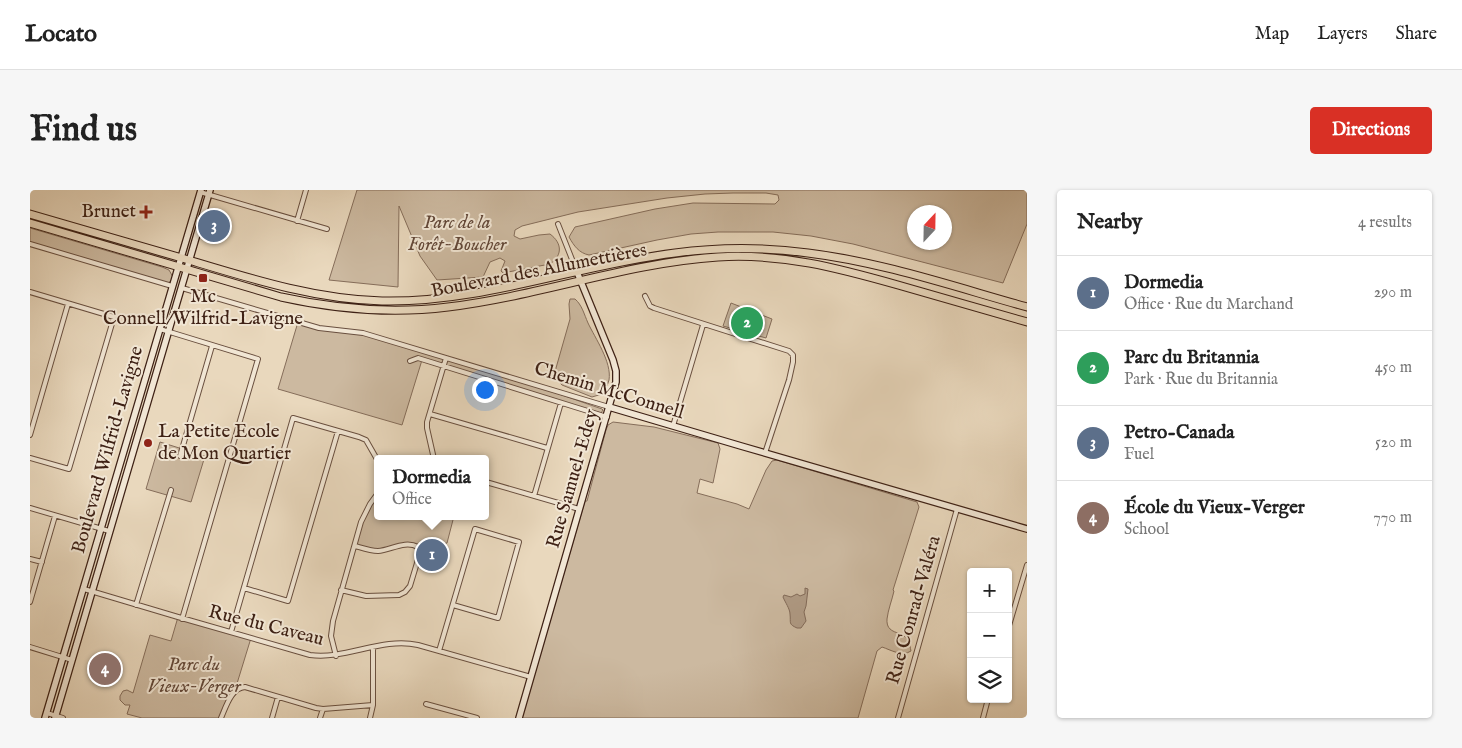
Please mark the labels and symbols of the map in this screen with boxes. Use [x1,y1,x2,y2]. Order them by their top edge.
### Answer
place label: Brunet [81,200,136,224]
north arrow [907,205,952,250]
marker: Brunet [140,206,152,218]
pin: 3 [198,207,230,245]
park label: Parc de la Forêt-Boucher [408,211,508,257]
street label: Boulevard des Allumettières [429,238,649,304]
marker: Mc Connell/Wilfrid-Lavigne [197,272,209,284]
place label: Mc Connell/Wilfrid-Lavigne [103,285,303,331]
pin: 2 [731,304,763,342]
street label: Boulevard Wilfrid-Lavigne [67,343,149,556]
street label: Chemin McConnell [531,357,688,425]
your location [472,377,498,403]
street label: Rue Samuel-Edey [542,406,604,551]
place label: La Petite Ecole de Mon Quartier [158,420,291,466]
marker: La Petite Ecole de Mon Quartier [142,437,154,449]
street label: Rue Conrad-Valéra [881,532,947,687]
pin: 1 [416,536,448,574]
street label: Rue du Caveau [206,600,326,652]
pin: 4 [89,650,121,688]
park label: Parc du Vieux-Verger [147,653,242,699]

